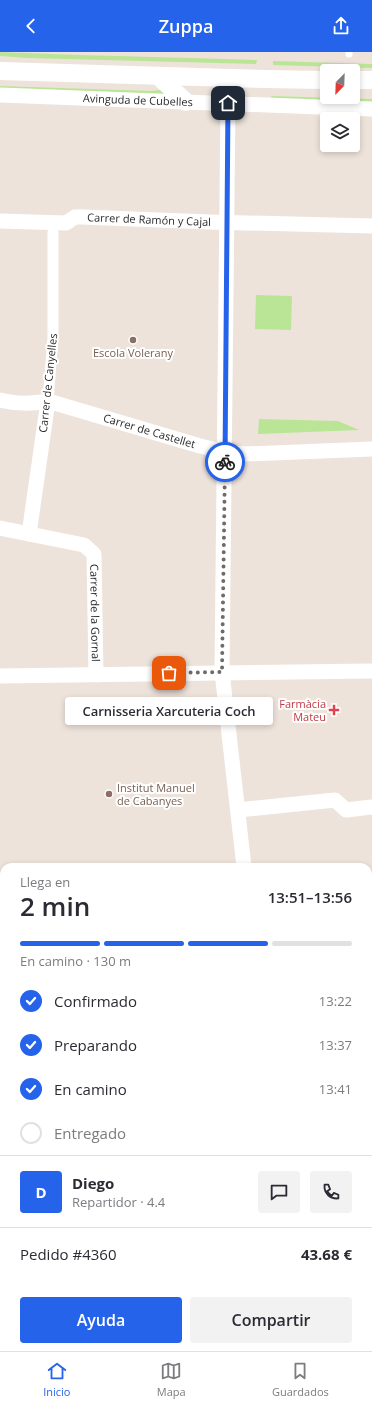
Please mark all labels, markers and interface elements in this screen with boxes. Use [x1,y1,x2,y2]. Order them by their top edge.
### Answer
text: Zuppa [159,14,213,38]
icon: back [20,15,42,37]
icon: share [330,15,352,37]
north arrow [320,64,360,104]
map controls [320,64,360,152]
pin [211,86,245,120]
street label: Avinguda de Cubelles [83,90,193,109]
icon: home [217,92,239,114]
button: layers [320,112,360,152]
street label: Carrer de Ramón y Cajal [87,209,211,229]
street label: Carrer de Canyelles [35,333,60,433]
marker: Escola Volerany [128,335,138,345]
place label: Escola Volerany [93,345,173,360]
street label: Carrer de Castellet [102,410,197,451]
courier [205,442,245,482]
icon: bike [214,451,236,473]
street label: Carrer de la Gornal [87,564,104,662]
pin [152,656,186,690]
icon: bag [158,662,180,684]
place label: Farmàcia Mateu [279,696,326,724]
callout: Carnisseria Xarcuteria Coch [65,697,273,725]
text: Carnisseria Xarcuteria Coch [82,702,256,720]
marker: Farmàcia Mateu [329,705,339,715]
place label: Institut Manuel de Cabanyes [117,780,195,808]
marker: Institut Manuel de Cabanyes [104,789,114,799]
text: Llega en [20,873,70,891]
text: 13:51–13:56 [268,887,352,907]
text: 2 min [20,888,90,924]
text: En camino · 130 m [20,952,131,970]
icon: check [20,990,42,1012]
text: Confirmado [54,991,137,1011]
text: 13:22 [319,992,352,1010]
icon: check [20,1034,42,1056]
text: Preparando [54,1035,137,1055]
text: 13:37 [319,1036,352,1054]
icon: check [20,1078,42,1100]
text: En camino [54,1079,127,1099]
text: 13:41 [319,1080,352,1098]
text: Entregado [54,1123,126,1143]
button: chat [258,1171,300,1213]
button: phone [310,1171,352,1213]
text: Diego [72,1173,114,1193]
text: D [35,1182,47,1202]
text: Repartidor · 4.4 [72,1193,165,1211]
text: Pedido #4360 [20,1244,117,1264]
text: 43.68 € [301,1244,352,1264]
button: Ayuda [20,1297,182,1343]
button: Compartir [190,1297,352,1343]
tab: Inicio [43,1360,70,1399]
tab: Mapa [157,1360,186,1399]
tab: Guardados [272,1360,329,1399]

